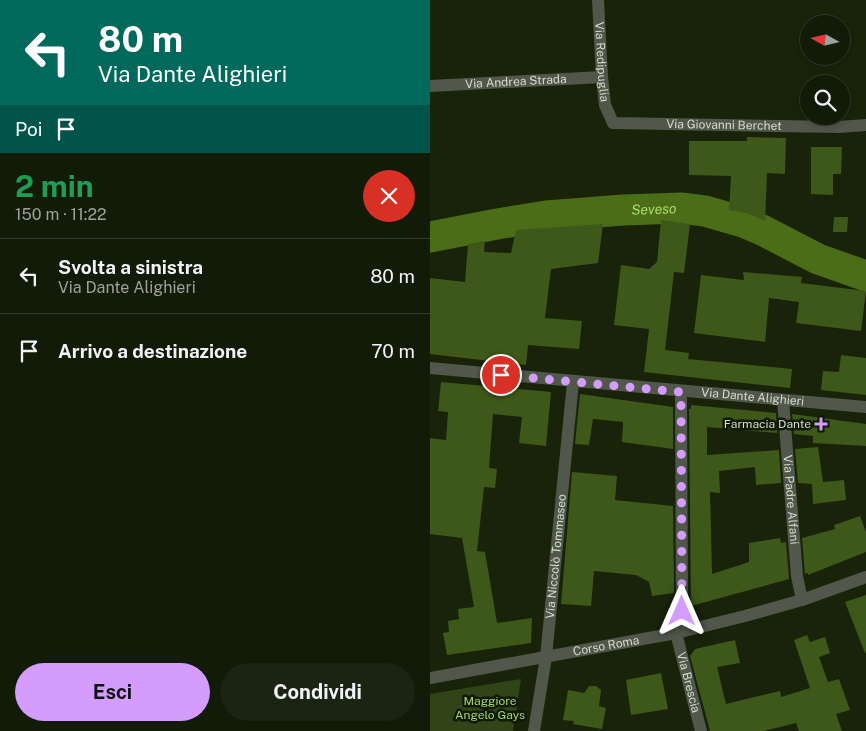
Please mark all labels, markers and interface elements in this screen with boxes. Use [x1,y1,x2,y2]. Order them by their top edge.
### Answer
north arrow [800,15,850,65]
map controls [800,15,850,125]
text: 80 m [98,19,183,60]
icon: left [15,20,80,85]
street label: Via Redipuglia [592,21,612,103]
text: Via Dante Alighieri [98,61,287,87]
street label: Via Andrea Strada [465,72,567,91]
button: search [800,75,850,125]
icon: arrive [52,115,80,143]
street label: Via Giovanni Berchet [666,117,782,133]
text: Poi [15,118,42,140]
text: 2 min [15,168,94,204]
button: close [363,170,415,222]
water label: Seveso [631,200,677,218]
text: 150 m · 11:22 [15,205,107,224]
text: Svolta a sinistra [58,256,203,278]
icon: left [15,262,43,290]
text: 80 m [370,265,415,287]
text: Via Dante Alighieri [58,278,196,297]
icon: arrive [15,337,43,365]
text: Arrivo a destinazione [58,340,247,362]
text: 70 m [371,340,415,362]
pin [480,354,522,396]
icon: arrive [487,361,515,389]
street label: Via Dante Alighieri [701,385,805,408]
place label: Farmacia Dante [724,417,811,431]
marker: Farmacia Dante [815,418,827,430]
street label: Via Padre Alfani [780,454,801,545]
street label: Via Niccolò Tommaseo [543,493,569,620]
position arrow [655,584,707,636]
street label: Corso Roma [572,633,640,659]
street label: Via Brescia [674,651,703,714]
button: Esci [15,663,210,721]
button: Condividi [220,663,415,721]
park label: Maggiore Angelo Gays [455,694,525,722]

